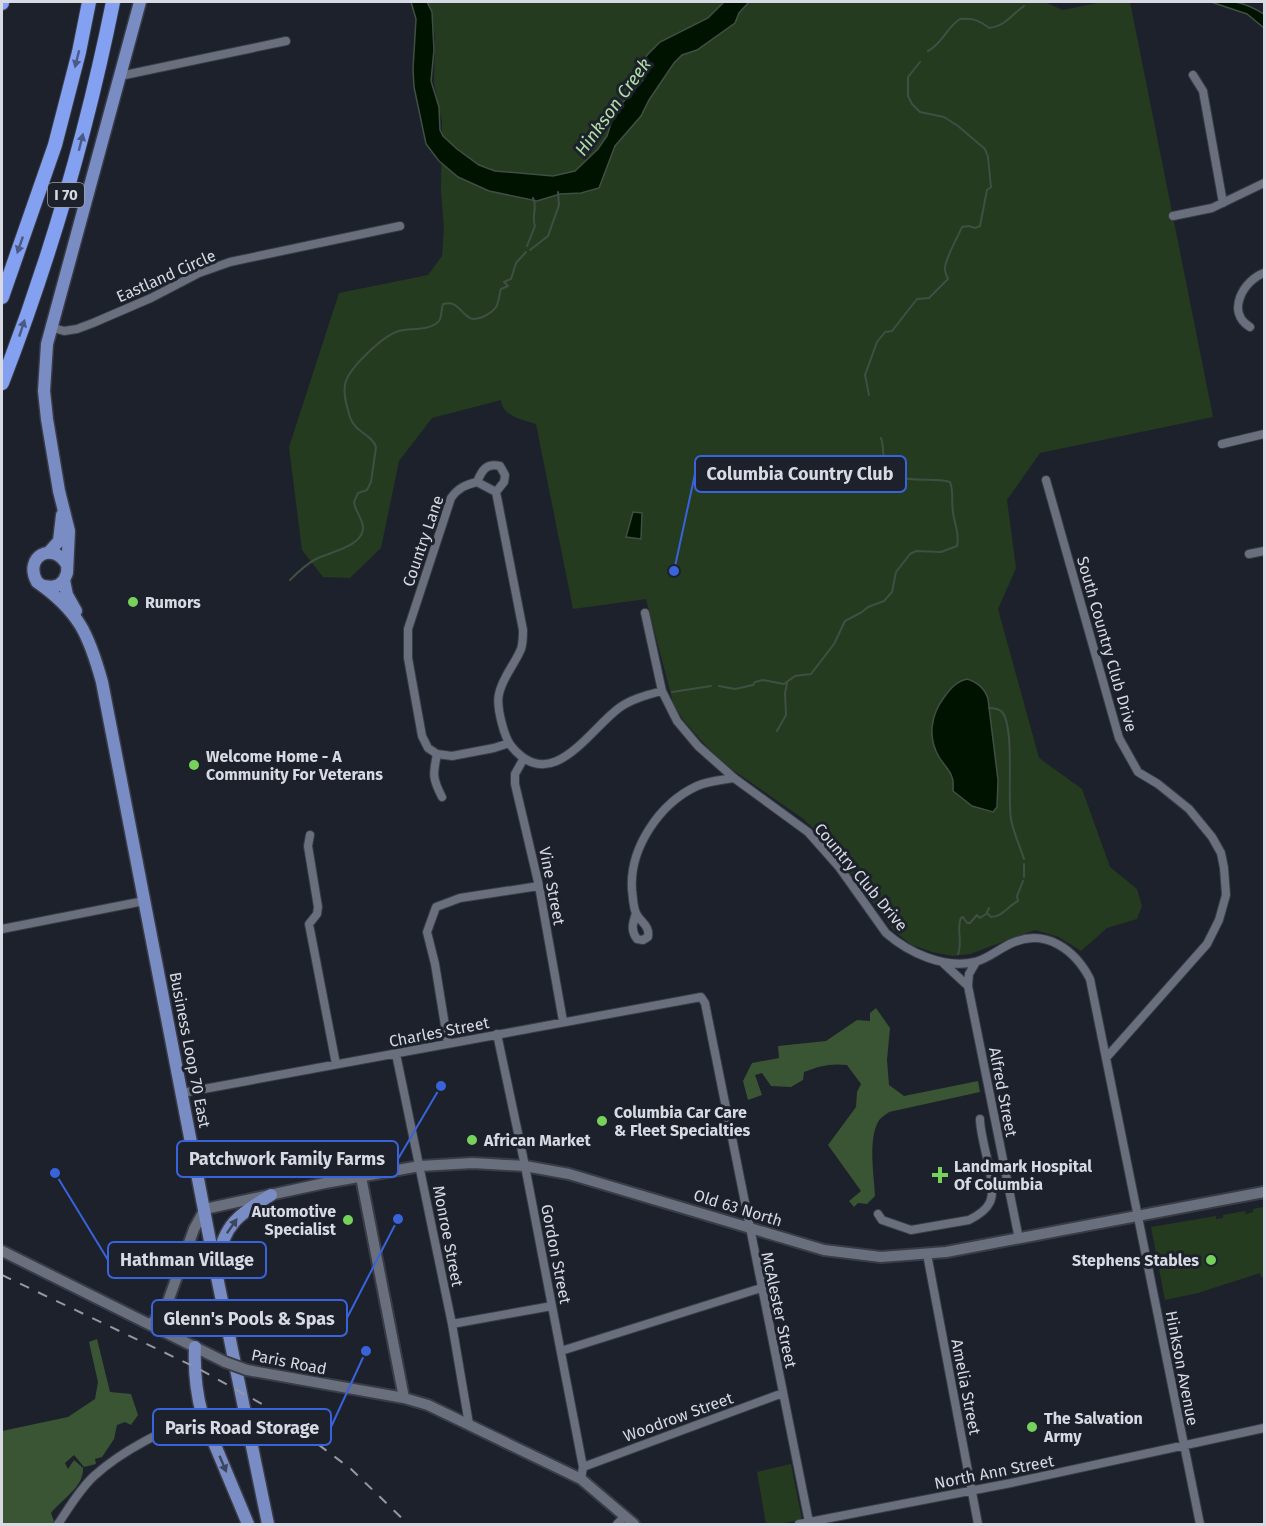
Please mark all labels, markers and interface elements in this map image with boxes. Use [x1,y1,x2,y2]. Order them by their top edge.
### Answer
one-way arrow [71,50,81,68]
water label: Hinkson Creek [570,54,656,160]
one-way arrow [77,133,87,151]
road number: I 70 [48,183,84,207]
one-way arrow [15,236,24,254]
street label: Eastland Circle [113,246,219,306]
one-way arrow [17,319,27,337]
callout: Columbia Country Club [695,456,906,492]
text: Columbia Country Club [707,463,894,485]
street label: Country Lane [398,493,448,589]
street label: South Country Club Drive [1073,554,1141,734]
place label: Rumors [145,593,201,612]
marker: Rumors [126,595,140,609]
place label: Welcome Home - A Community For Veterans [206,747,383,784]
marker: Welcome Home - A Community For Veterans [187,758,201,772]
street label: Country Club Drive [810,819,912,935]
street label: Vine Street [535,845,569,927]
street label: Business Loop 70 East [166,970,214,1130]
street label: Charles Street [387,1013,491,1051]
street label: Alfred Street [985,1046,1021,1139]
place label: Columbia Car Care & Fleet Specialties [614,1103,750,1140]
marker: Columbia Car Care & Fleet Specialties [595,1114,609,1128]
place label: African Market [483,1131,592,1150]
marker: African Market [465,1133,479,1147]
callout: Patchwork Family Farms [177,1141,398,1177]
text: Patchwork Family Farms [189,1148,385,1170]
place label: Landmark Hospital Of Columbia [954,1157,1092,1194]
marker: Landmark Hospital Of Columbia [931,1166,949,1184]
street label: Monroe Street [429,1184,467,1288]
street label: Old 63 North [691,1186,785,1230]
place label: Automotive Specialist [251,1202,337,1239]
street label: Gordon Street [537,1203,575,1306]
marker: Automotive Specialist [341,1213,355,1227]
one-way arrow [226,1218,238,1234]
callout: Hathman Village [108,1242,266,1278]
text: Hathman Village [120,1249,254,1271]
street label: McAlester Street [757,1250,801,1370]
place label: Stephens Stables [1072,1251,1199,1270]
marker: Stephens Stables [1204,1253,1218,1267]
callout: Glenn's Pools & Spas [152,1300,347,1336]
text: Glenn's Pools & Spas [163,1308,335,1330]
street label: Hinkson Avenue [1162,1309,1202,1427]
street label: Amelia Street [947,1338,985,1437]
street label: Paris Road [250,1345,328,1379]
street label: Woodrow Street [620,1388,736,1446]
callout: Paris Road Storage [153,1409,331,1445]
place label: The Salvation Army [1043,1409,1143,1446]
text: Paris Road Storage [165,1417,319,1439]
marker: The Salvation Army [1025,1420,1039,1434]
street label: North Ann Street [933,1451,1056,1493]
one-way arrow [219,1455,228,1473]

